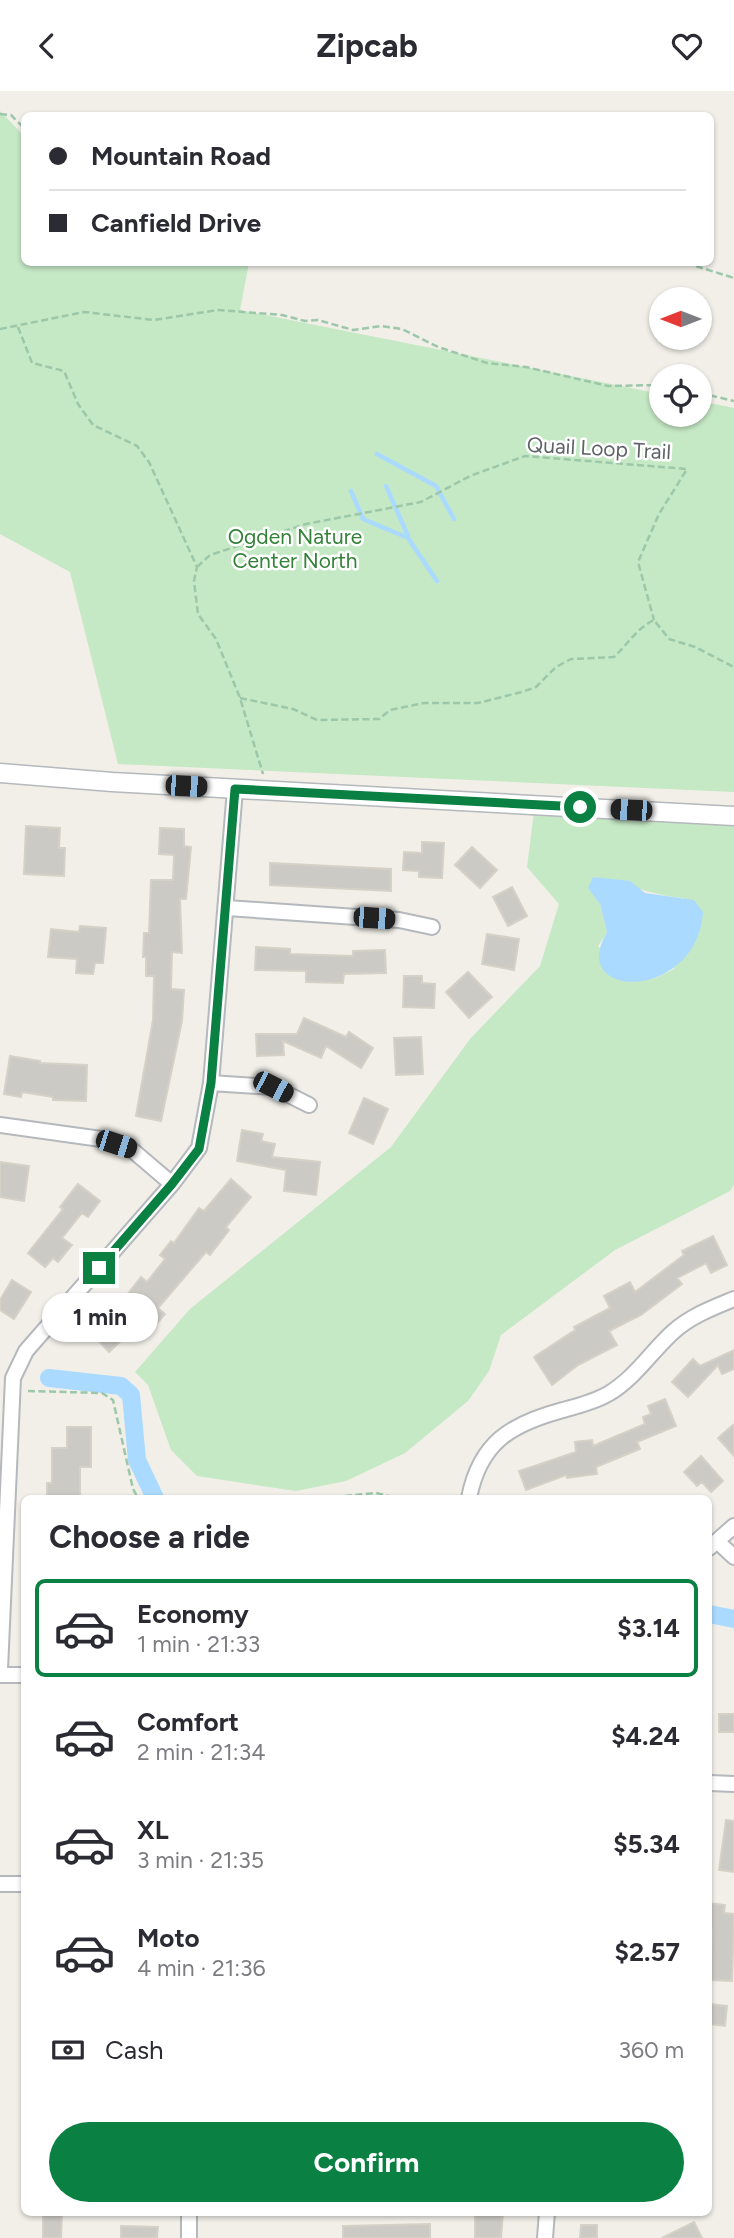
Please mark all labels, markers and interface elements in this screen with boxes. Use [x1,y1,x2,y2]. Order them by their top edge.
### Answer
icon: back [28,27,66,65]
text: Zipcab [316,27,418,65]
icon: heart [668,27,706,65]
text: Mountain Road [91,140,271,172]
text: Canfield Drive [91,207,261,239]
north arrow [649,287,712,350]
map controls [649,287,712,427]
button: locate [649,364,712,427]
street label: Quail Loop Trail [526,432,672,464]
park label: Ogden Nature Center North [228,524,362,573]
car [165,774,208,798]
route start [564,791,596,823]
car [610,798,653,822]
car [353,906,396,930]
car [250,1068,297,1106]
car [93,1128,140,1160]
route end [83,1252,115,1284]
callout: 1 min [41,1293,157,1341]
text: 1 min [73,1303,127,1331]
text: Choose a ride [49,1518,250,1556]
icon: car [53,1597,116,1660]
text: Economy [137,1598,249,1630]
text: $3.14 [617,1612,680,1644]
text: 1 min · 21:33 [137,1630,260,1658]
icon: car [53,1705,116,1768]
text: Comfort [137,1706,239,1738]
text: $4.24 [611,1720,680,1752]
text: 2 min · 21:34 [137,1738,265,1766]
icon: car [53,1813,116,1876]
text: XL [137,1814,169,1846]
text: $5.34 [613,1828,680,1860]
text: 3 min · 21:35 [137,1846,264,1874]
icon: car [53,1921,116,1984]
text: Moto [137,1922,200,1954]
text: $2.57 [615,1936,680,1968]
text: 4 min · 21:36 [137,1954,266,1982]
icon: cash [49,2031,87,2069]
text: Cash [105,2034,164,2066]
text: 360 m [618,2036,684,2064]
button: Confirm [49,2122,684,2202]

